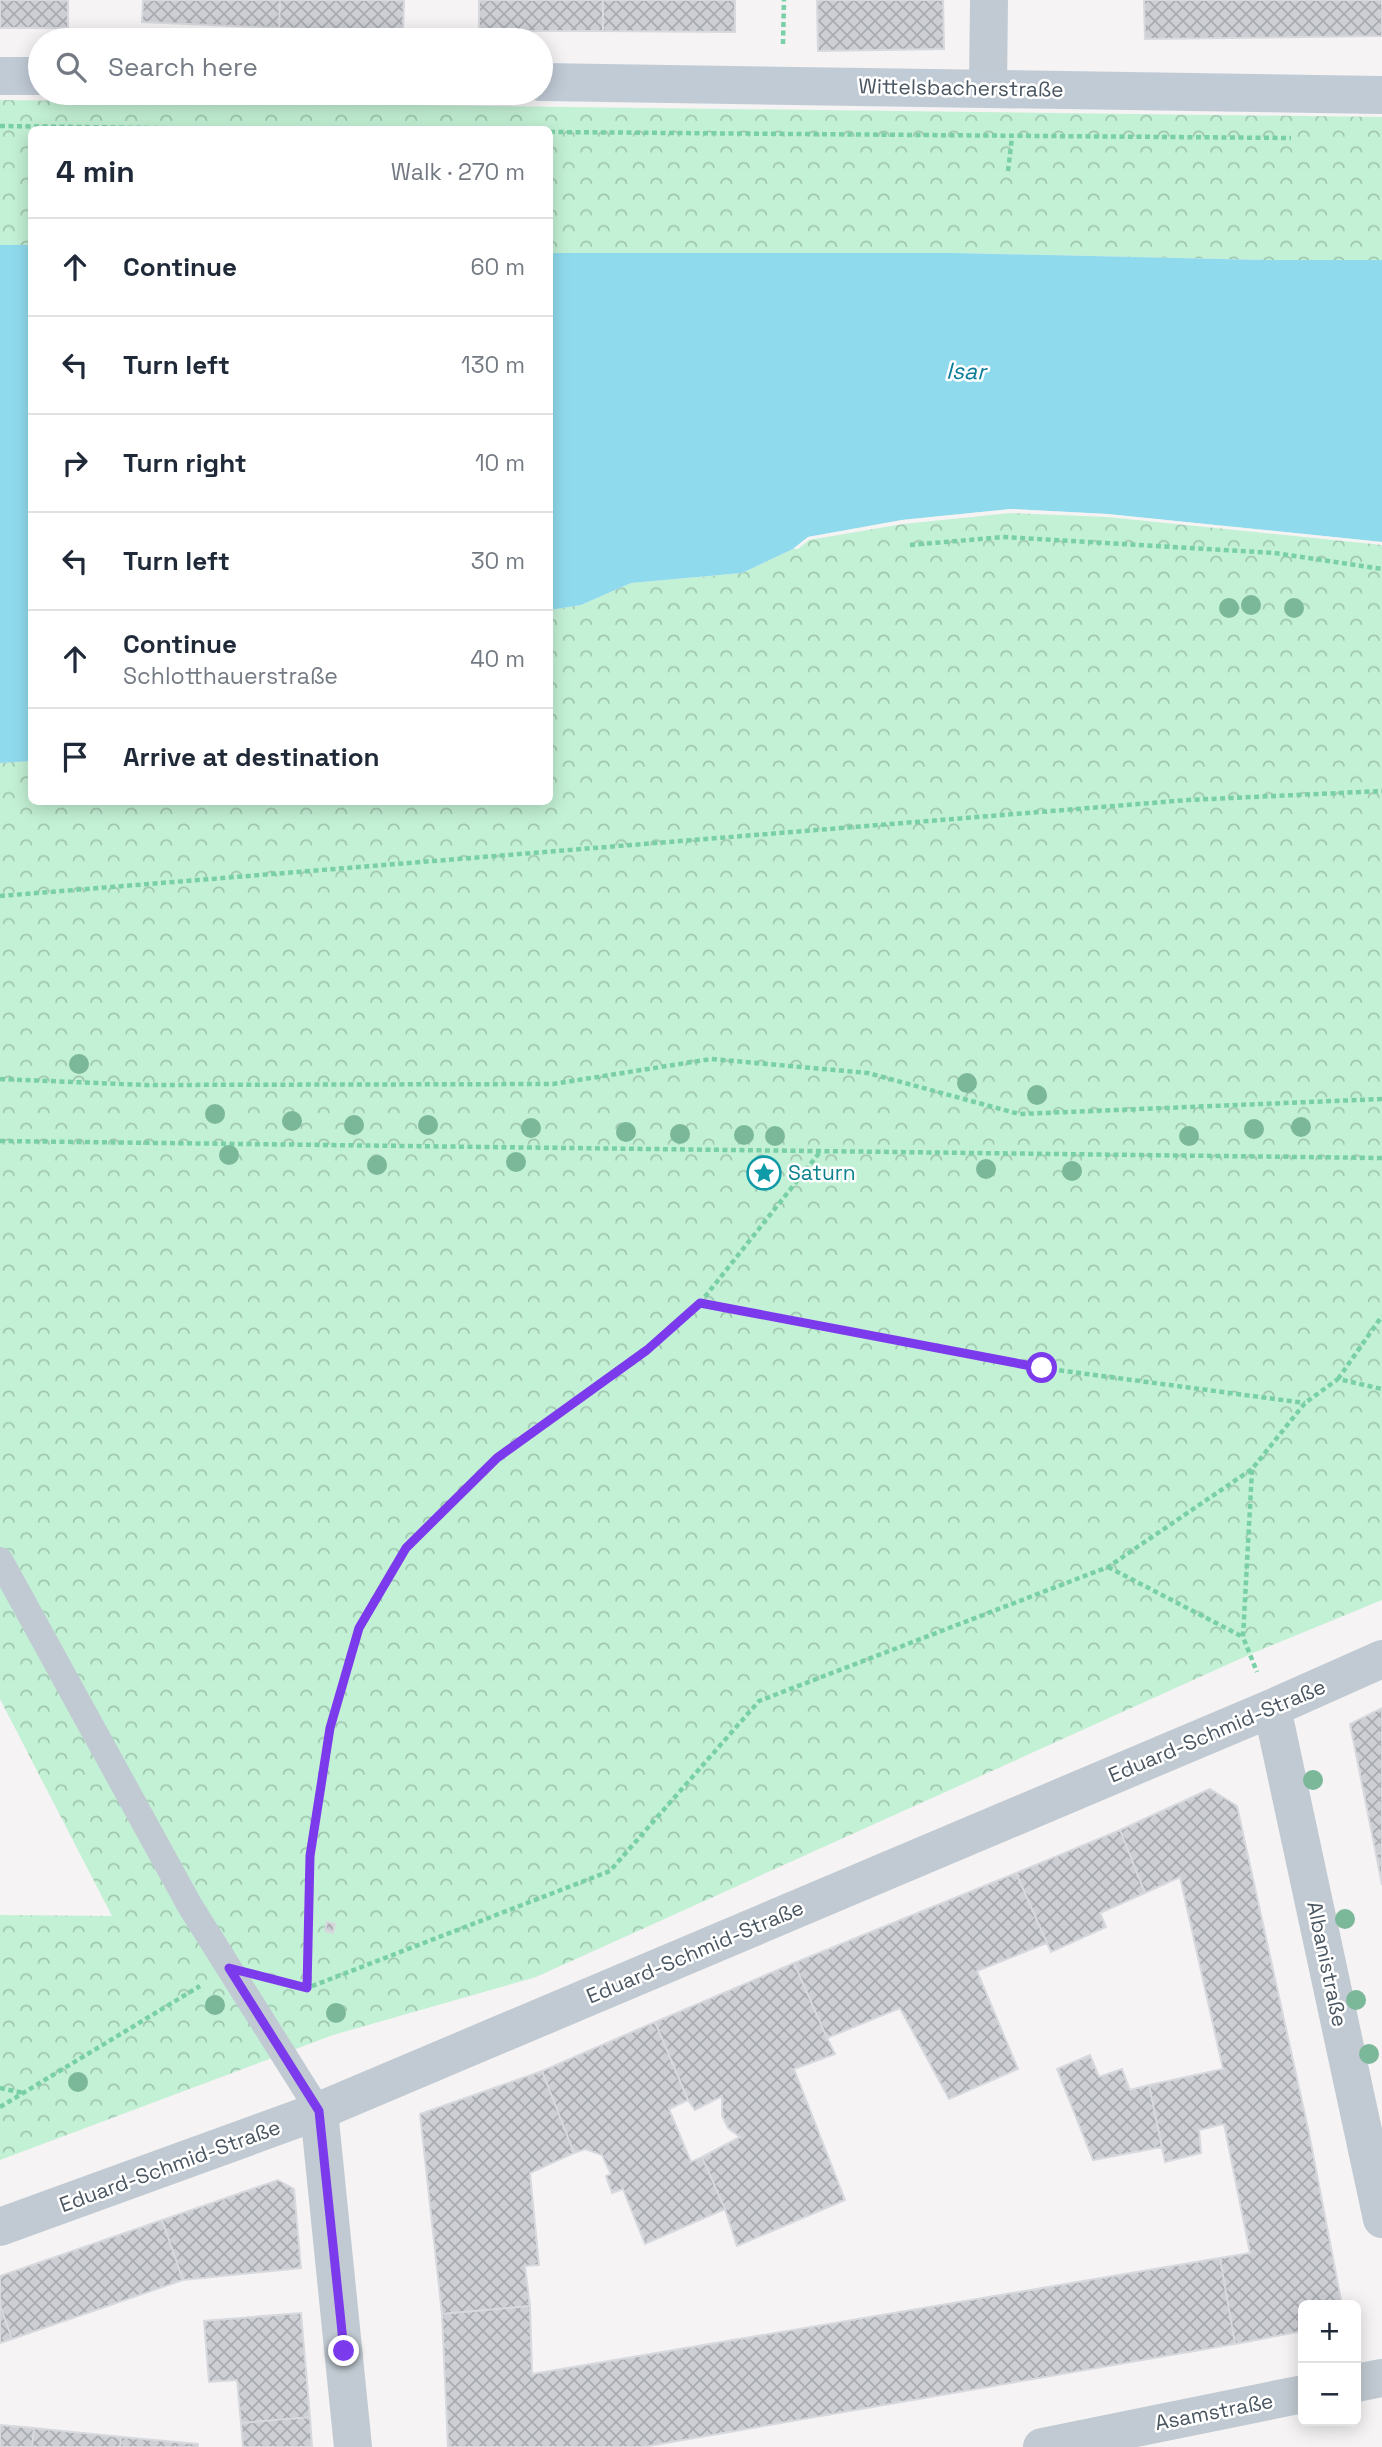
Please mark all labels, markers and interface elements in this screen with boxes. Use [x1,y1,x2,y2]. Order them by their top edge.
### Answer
search box [28,28,553,105]
icon: search [52,48,90,86]
text: Search here [108,50,258,84]
street label: Wittelsbacherstraße [858,72,1064,103]
text: 4 min [56,152,135,191]
text: Walk · 270 m [391,157,525,187]
icon: ahead [56,248,94,286]
text: Continue [123,250,237,284]
text: 60 m [470,252,525,282]
icon: left [56,346,94,384]
text: Turn left [123,348,230,382]
text: 130 m [461,350,525,380]
water label: Isar [946,356,988,386]
icon: right [56,444,94,482]
text: Turn right [123,446,247,480]
text: 10 m [475,448,525,478]
icon: left [56,542,94,580]
text: Turn left [123,544,230,578]
text: 30 m [471,546,525,576]
text: Continue [123,627,237,661]
icon: ahead [56,640,94,678]
text: 40 m [470,644,525,674]
text: Schlotthauerstraße [123,661,338,691]
icon: arrive [56,738,94,776]
text: Arrive at destination [123,740,380,774]
place icon: Saturn [745,1154,783,1192]
place label: Saturn [788,1159,856,1186]
route start [1026,1352,1057,1383]
street label: Eduard-Schmid-Straße [1104,1673,1329,1789]
street label: Eduard-Schmid-Straße [582,1894,807,2010]
street label: Albanistraße [1301,1899,1354,2029]
street label: Eduard-Schmid-Straße [56,2113,284,2218]
map controls [1298,2300,1361,2426]
button: + [1298,2300,1361,2363]
route end [328,2335,359,2366]
button: − [1298,2363,1361,2426]
street label: Asamstraße [1152,2387,1275,2436]

